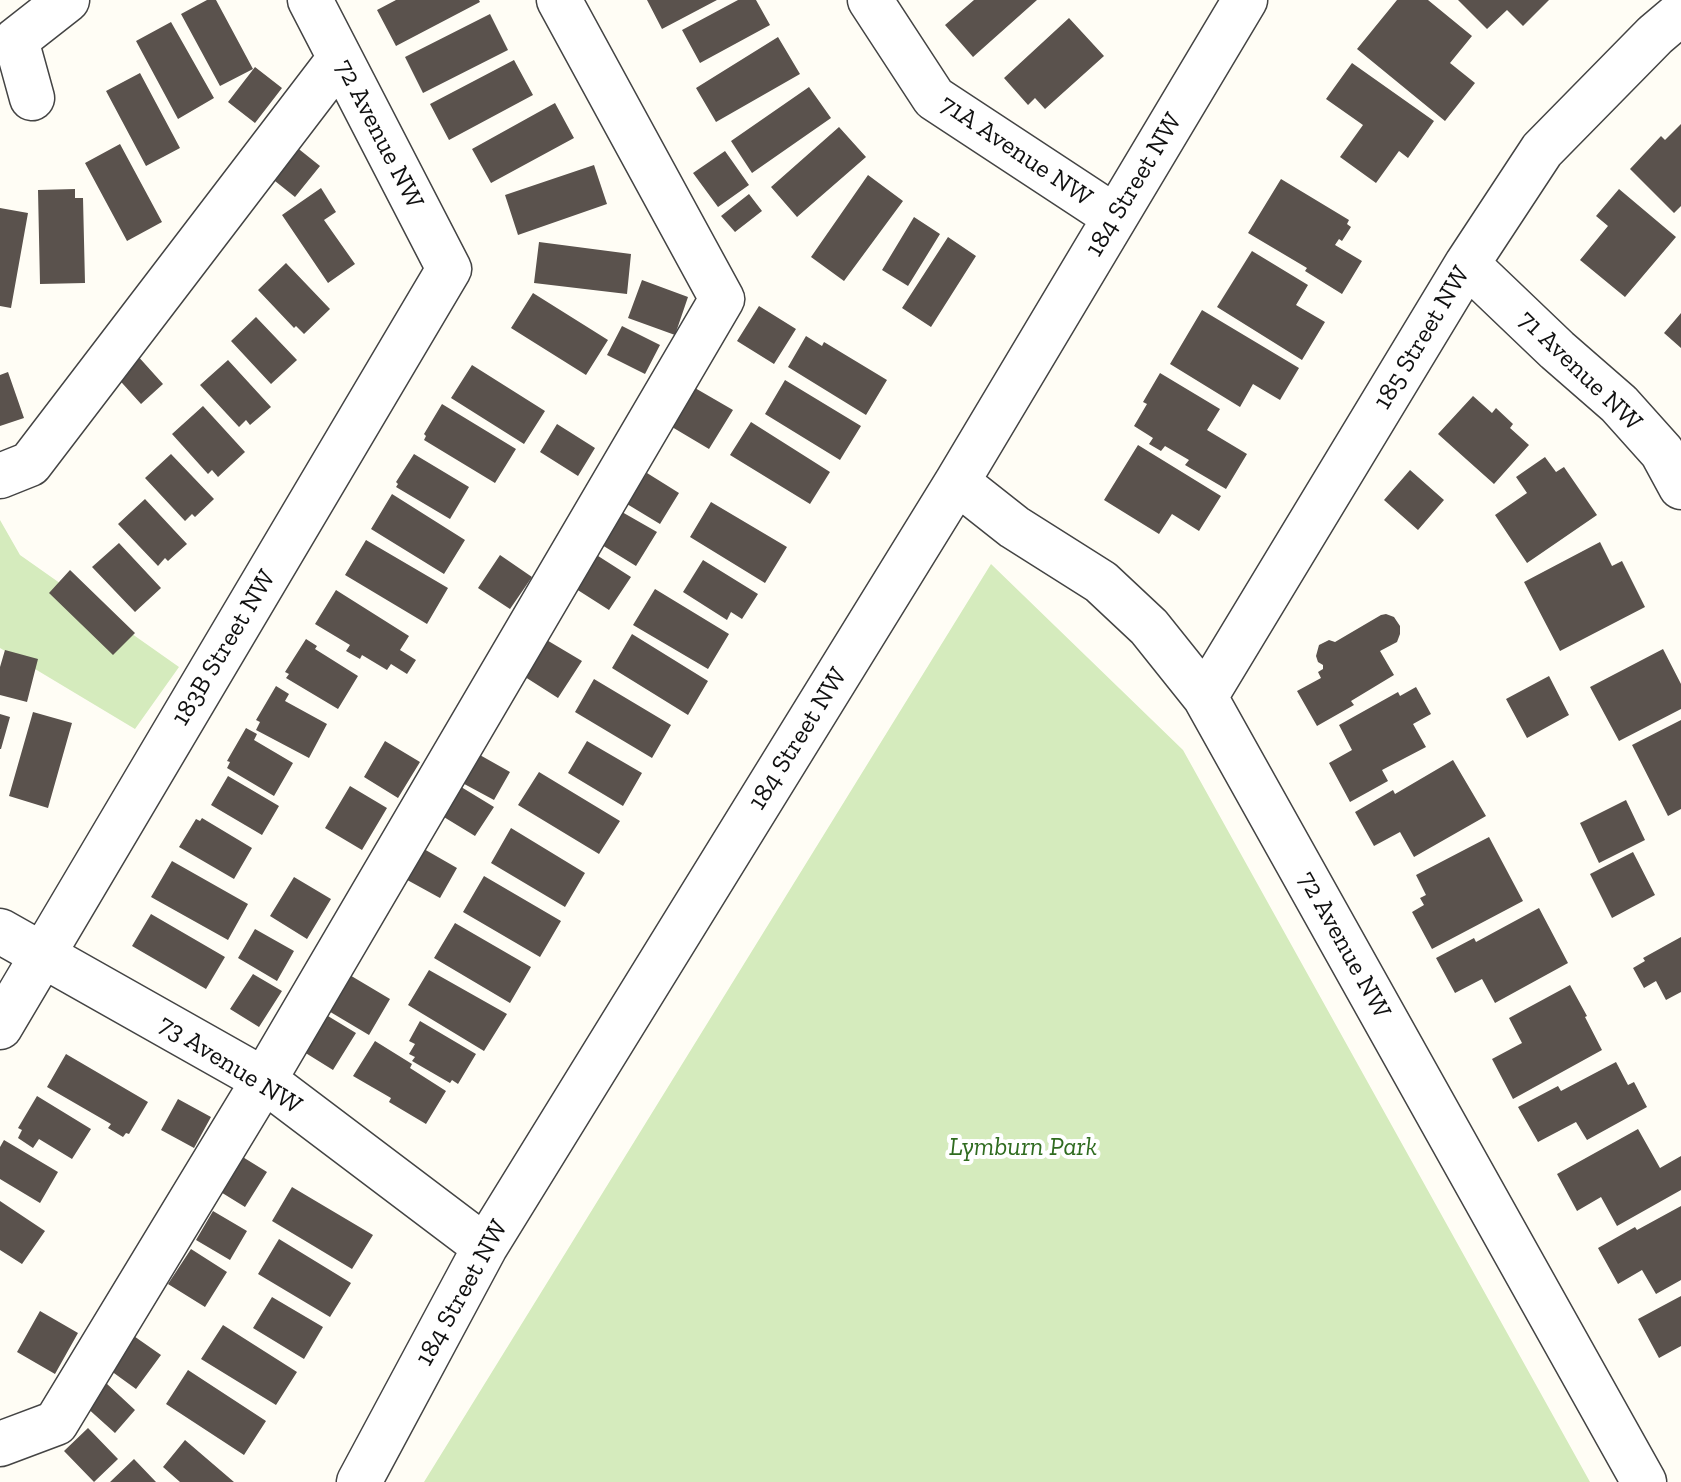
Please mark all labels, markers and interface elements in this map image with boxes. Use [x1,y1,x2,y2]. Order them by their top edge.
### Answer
street label: 72 Avenue NW [328,54,430,214]
street label: 71A Avenue NW [934,89,1098,213]
street label: 184 Street NW [1079,108,1189,262]
street label: 185 Street NW [1367,261,1477,415]
street label: 71 Avenue NW [1512,304,1648,438]
street label: 183B Street NW [165,564,283,732]
street label: 184 Street NW [742,662,854,816]
street label: 72 Avenue NW [1291,866,1397,1024]
street label: 73 Avenue NW [153,1009,307,1121]
park label: Lymburn Park [949,1132,1097,1164]
street label: 184 Street NW [409,1215,515,1371]

